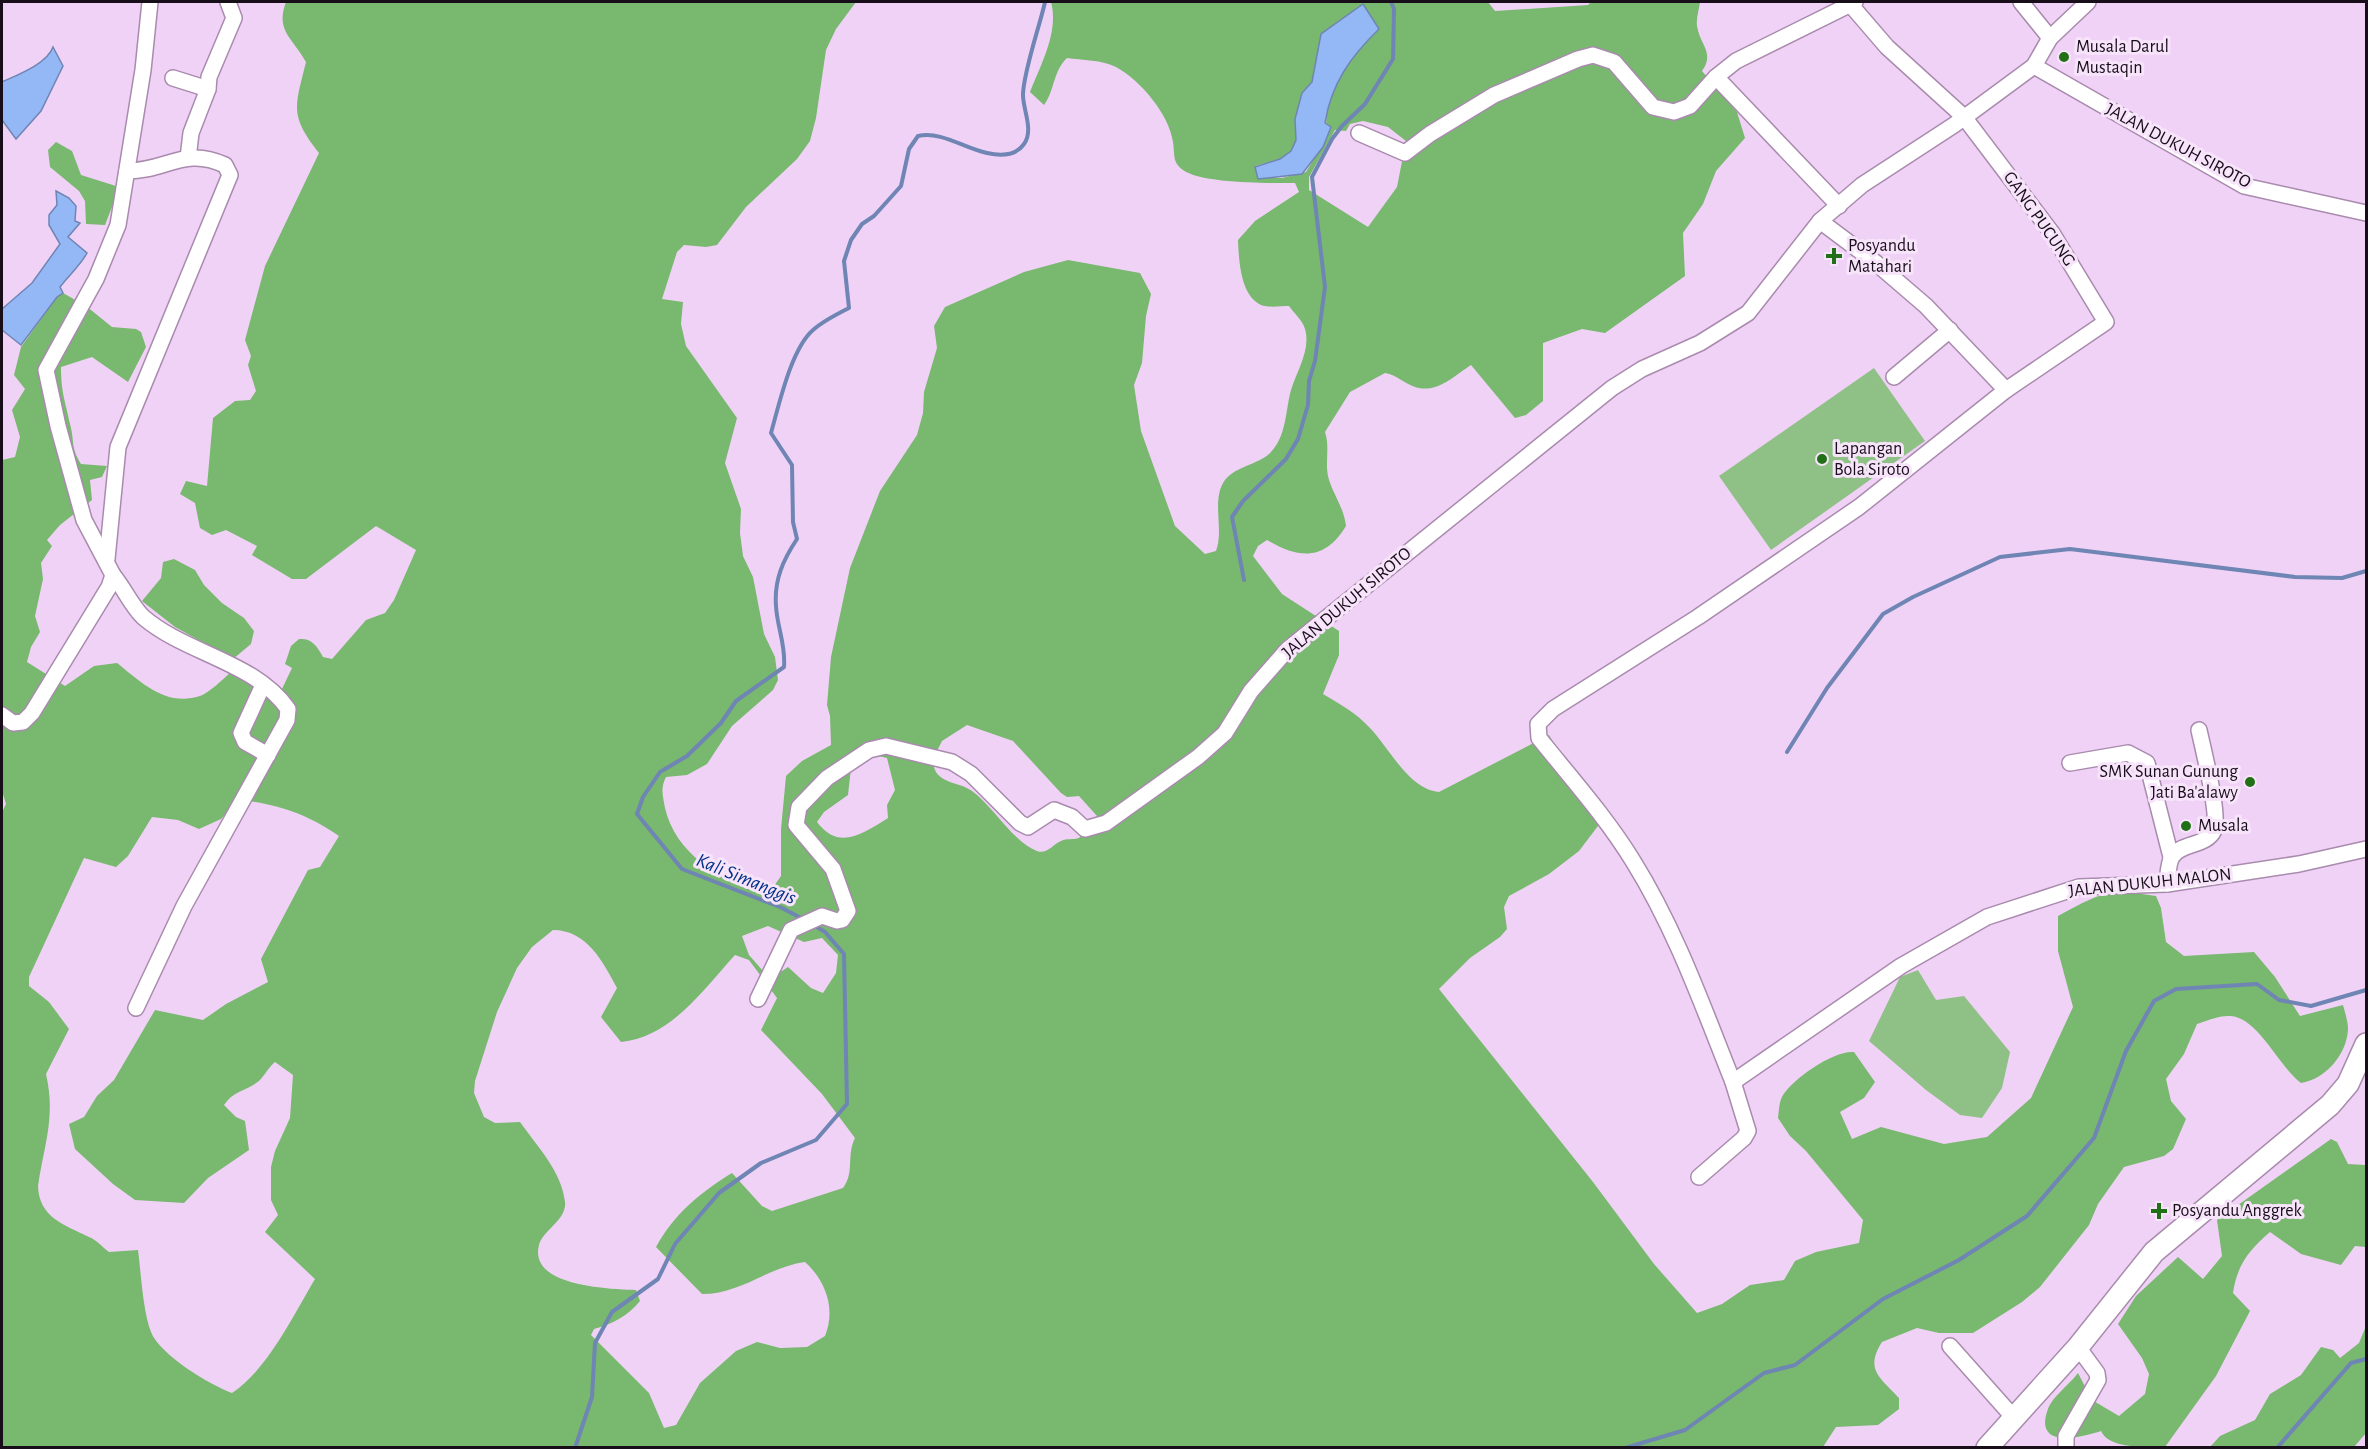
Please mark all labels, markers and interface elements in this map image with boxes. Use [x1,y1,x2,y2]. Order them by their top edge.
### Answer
place label: Musala Darul Mustaqin [2076,38,2169,77]
marker: Musala Darul Mustaqin [2057,50,2071,64]
street label: JALAN DUKUH SIROTO [2102,100,2254,192]
street label: GANG PUCUNG [2000,168,2078,270]
place label: Posyandu Matahari [1848,237,1915,276]
marker: Posyandu Matahari [1825,247,1843,265]
place label: Lapangan Bola Siroto [1834,440,1910,479]
marker: Lapangan Bola Siroto [1815,452,1829,466]
street label: JALAN DUKUH SIROTO [1279,544,1415,662]
place label: SMK Sunan Gunung Jati Ba'alawy [2100,763,2238,802]
marker: SMK Sunan Gunung Jati Ba'alawy [2243,775,2257,789]
place label: Musala [2198,817,2249,835]
marker: Musala [2179,819,2193,833]
water label: Kali Simanggis [693,850,799,908]
street label: JALAN DUKUH MALON [2068,865,2232,901]
marker: Posyandu Anggrek [2150,1202,2168,1220]
place label: Posyandu Anggrek [2172,1202,2303,1220]

